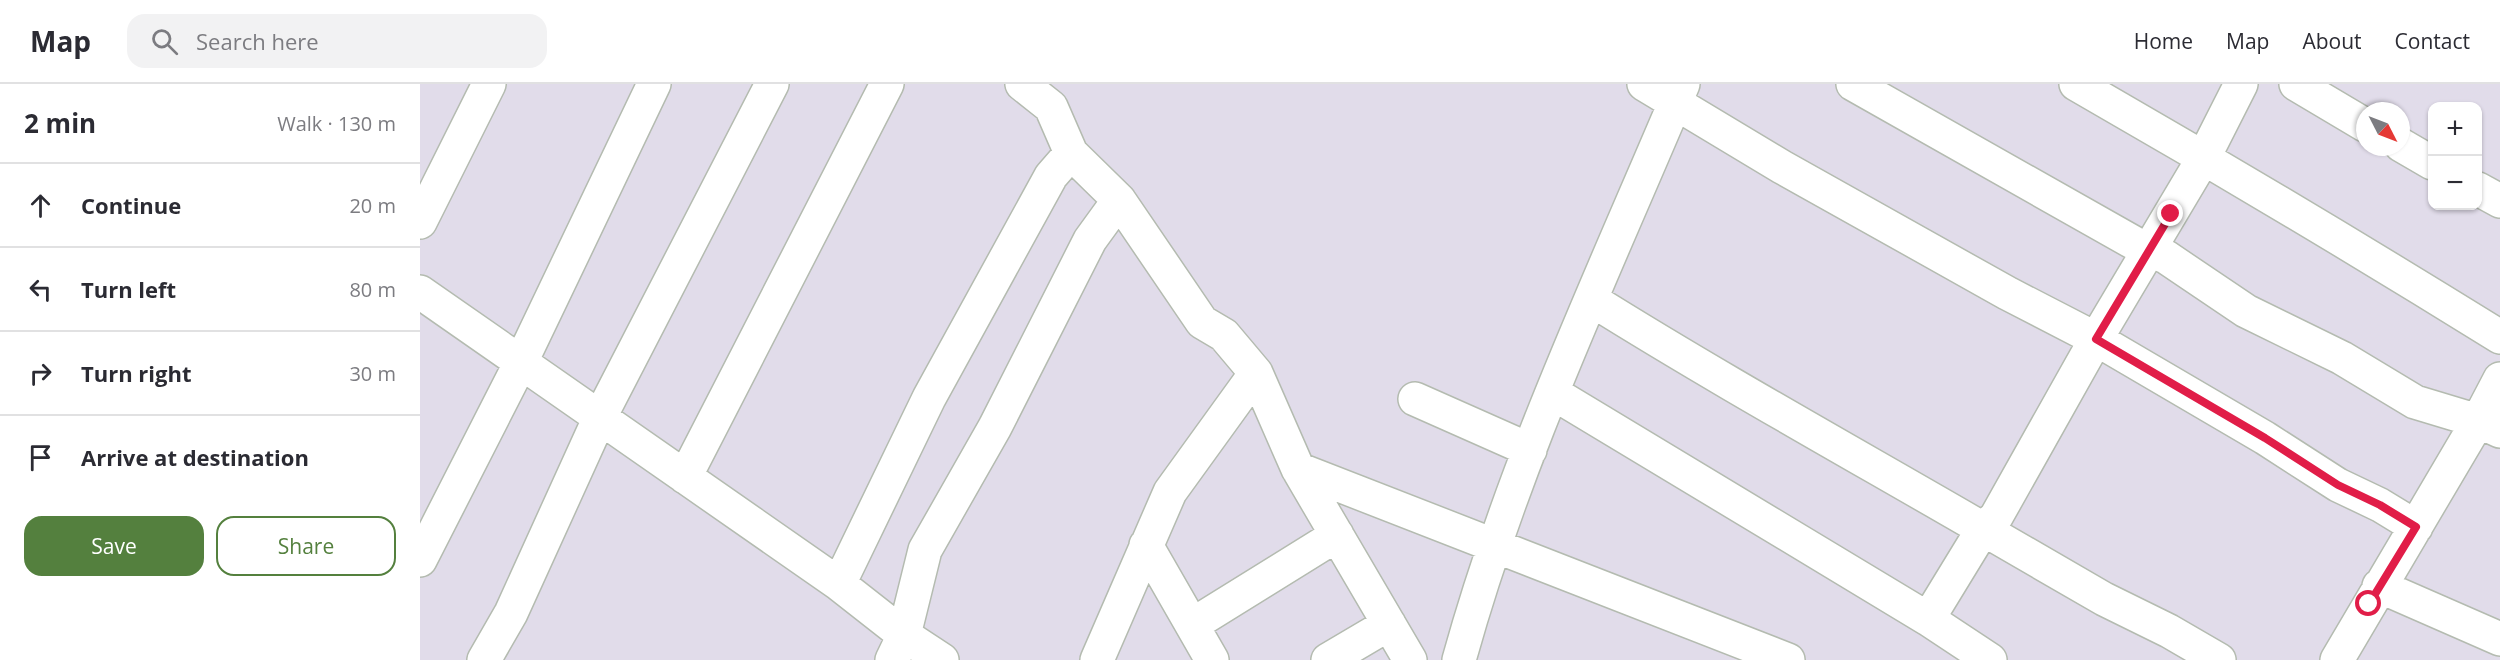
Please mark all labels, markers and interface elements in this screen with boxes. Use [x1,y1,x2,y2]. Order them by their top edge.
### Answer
search box [127,14,547,68]
text: Map [30,22,91,60]
icon: search [148,25,181,58]
text: Search here [196,26,319,56]
text: Home [2134,27,2193,55]
text: Map [2226,27,2269,55]
text: About [2302,27,2362,55]
text: Contact [2395,27,2470,55]
north arrow [2356,102,2410,156]
map controls [2428,102,2482,210]
button: + [2428,102,2482,156]
text: 2 min [24,105,96,141]
text: Walk · 130 m [277,110,396,137]
button: − [2428,156,2482,210]
icon: ahead [24,189,57,222]
text: Continue [81,190,181,220]
text: 20 m [349,192,396,219]
route end [2157,200,2183,226]
icon: left [24,273,57,306]
text: Turn left [81,274,176,304]
text: 80 m [349,276,396,303]
icon: right [24,357,57,390]
text: Turn right [81,358,192,388]
text: 30 m [349,360,396,387]
icon: arrive [24,441,57,474]
text: Arrive at destination [81,442,309,472]
button: Save [24,516,204,576]
button: Share [216,516,396,576]
route start [2355,590,2381,616]

